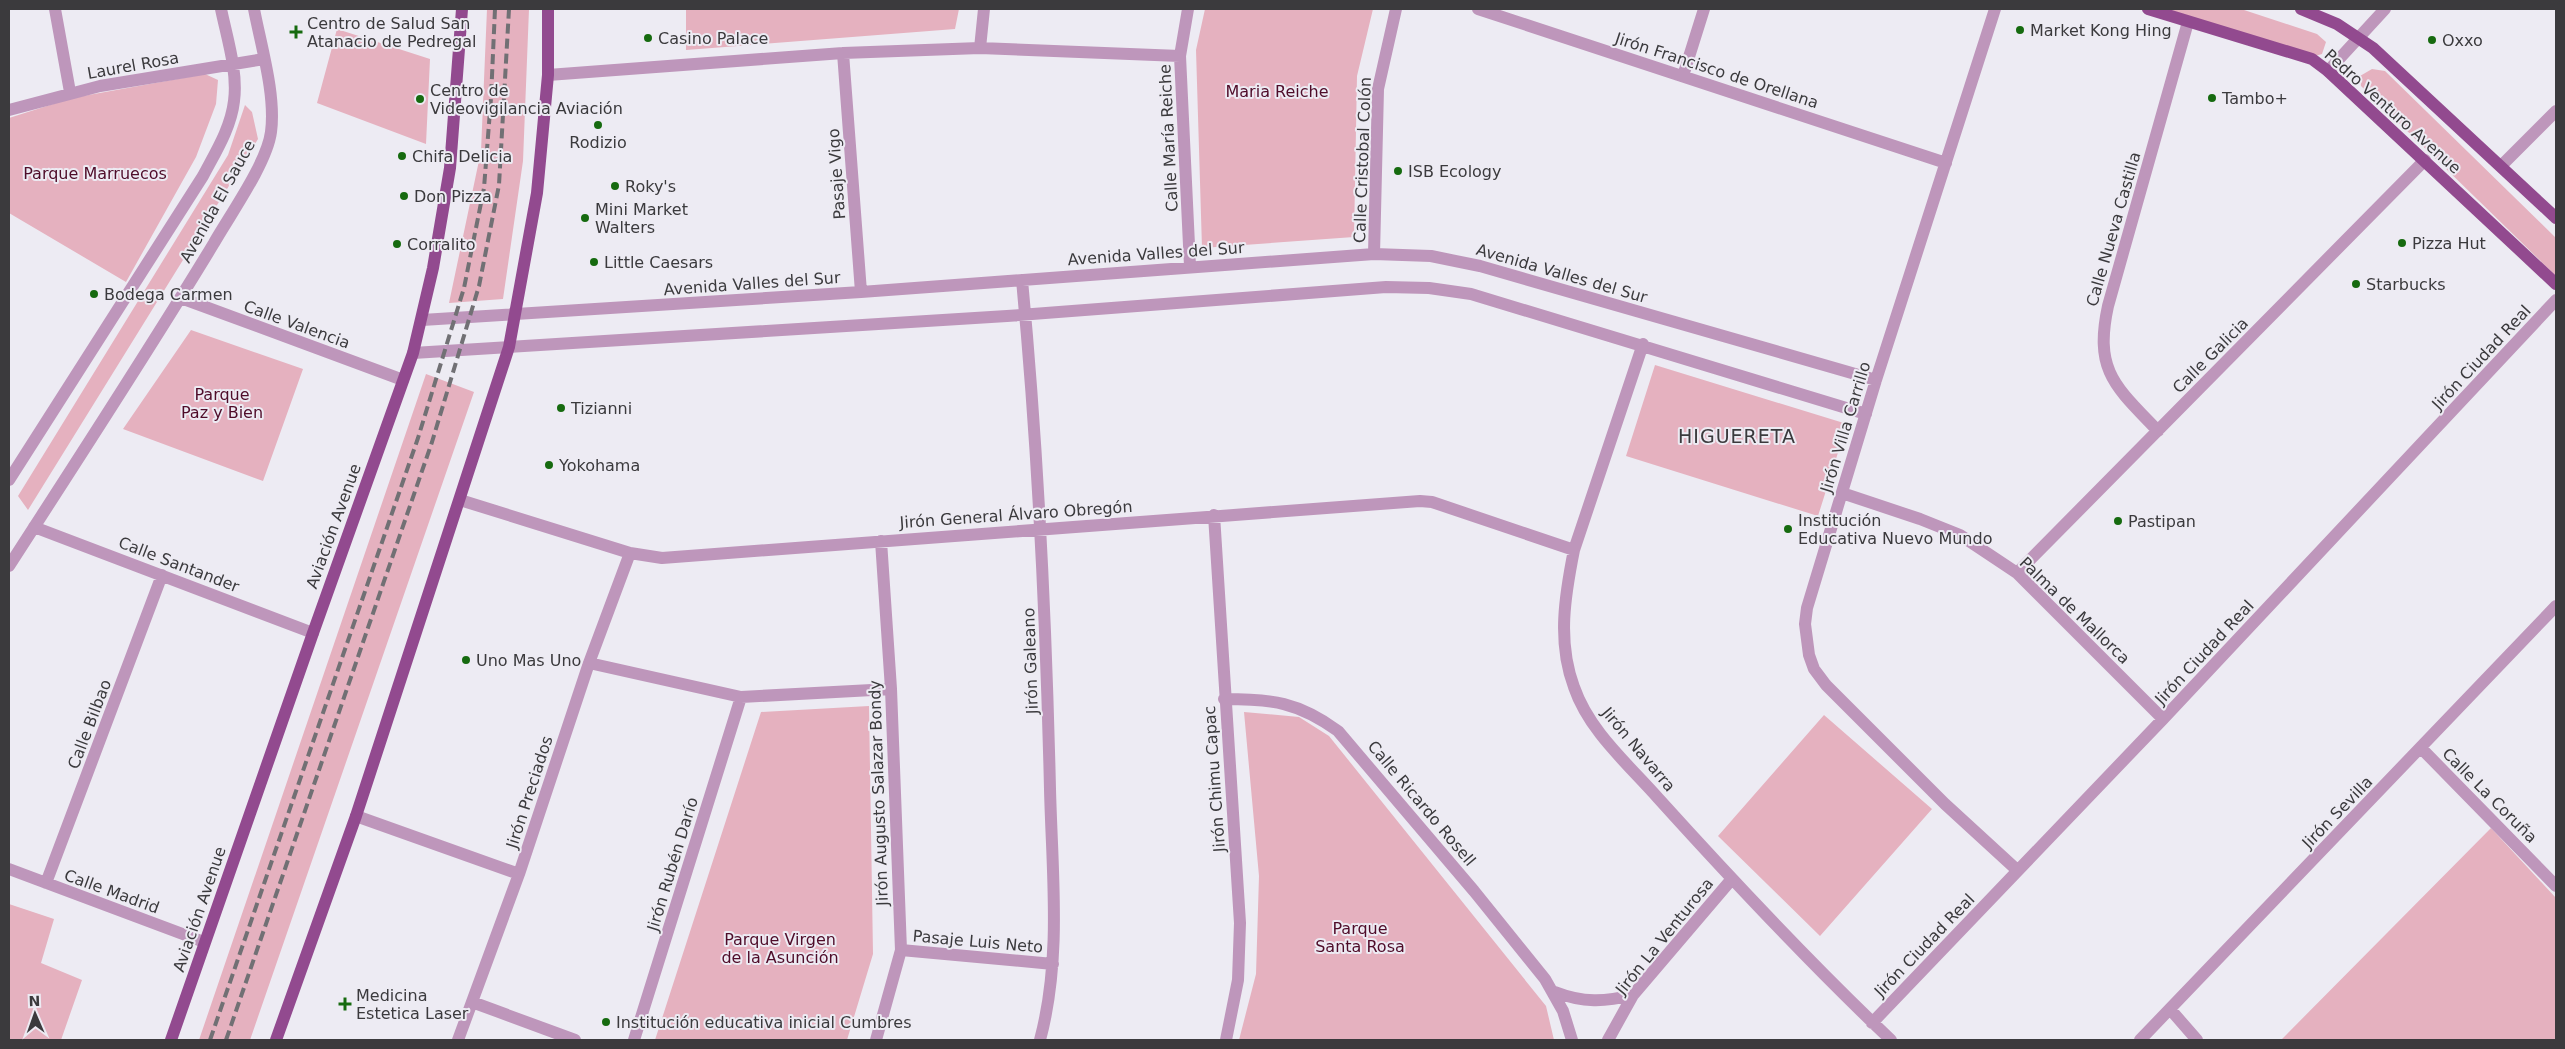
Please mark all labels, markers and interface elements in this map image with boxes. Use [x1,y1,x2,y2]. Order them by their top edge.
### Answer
place label: Centro de Salud San Atanacio de Pedregal [307,14,476,51]
place label: Market Kong Hing [2030,21,2172,40]
marker: Market Kong Hing [2014,24,2026,36]
marker: Centro de Salud San Atanacio de Pedregal [289,25,303,39]
street label: Jirón Francisco de Orellana [1612,28,1821,112]
place label: Casino Palace [658,29,768,48]
place label: Oxxo [2442,31,2483,50]
marker: Casino Palace [642,32,654,44]
marker: Oxxo [2426,34,2438,46]
street label: Pedro Venturo Avenue [2321,45,2465,178]
street label: Laurel Rosa [86,48,180,83]
street label: Calle María Reiche [1155,64,1182,212]
street label: Calle Cristobal Colón [1350,77,1375,243]
place label: Centro de Videovigilancia Aviación [430,81,623,118]
park label: Maria Reiche [1226,82,1329,101]
place label: Tambo+ [2221,89,2288,108]
marker: Tambo+ [2206,92,2218,104]
marker: Centro de Videovigilancia Aviación [414,93,426,105]
marker: Rodizio [592,119,604,131]
street label: Pasaje Vigo [824,128,849,220]
place label: Rodizio [569,133,627,152]
street label: Avenida El Sauce [176,137,259,266]
place label: Chifa Delicia [412,147,512,166]
marker: Chifa Delicia [396,150,408,162]
street label: Calle Nueva Castilla [2082,150,2145,309]
place label: ISB Ecology [1408,162,1502,181]
park label: Parque Marruecos [23,164,167,183]
marker: ISB Ecology [1392,165,1404,177]
place label: Roky's [625,177,676,196]
marker: Roky's [609,180,621,192]
place label: Don Pizza [414,187,492,206]
marker: Don Pizza [398,190,410,202]
place label: Mini Market Walters [595,200,688,237]
marker: Mini Market Walters [579,212,591,224]
place label: Pizza Hut [2412,234,2486,253]
place label: Corralito [407,235,476,254]
marker: Pizza Hut [2396,237,2408,249]
marker: Corralito [391,238,403,250]
street label: Avenida Valles del Sur [1067,238,1245,269]
street label: Avenida Valles del Sur [1474,240,1650,307]
place label: Little Caesars [604,253,713,272]
marker: Little Caesars [588,256,600,268]
street label: Avenida Valles del Sur [663,268,841,299]
place label: Starbucks [2366,275,2446,294]
marker: Starbucks [2350,278,2362,290]
place label: Bodega Carmen [104,285,233,304]
marker: Bodega Carmen [88,288,100,300]
street label: Calle Valencia [241,296,353,353]
street label: Jirón Ciudad Real [2427,301,2535,414]
street label: Calle Galicia [2169,314,2252,397]
street label: Jirón Villa Carrillo [1816,359,1874,496]
park label: Parque Paz y Bien [181,385,263,422]
place label: Tizianni [570,399,632,418]
marker: Tizianni [555,402,567,414]
district label: HIGUERETA [1678,425,1796,447]
place label: Yokohama [558,456,640,475]
marker: Yokohama [543,459,555,471]
street label: Aviación Avenue [302,461,365,591]
street label: Jirón General Álvaro Obregón [898,497,1133,532]
place label: Institución Educativa Nuevo Mundo [1798,511,1992,548]
place label: Pastipan [2128,512,2196,531]
marker: Pastipan [2112,515,2124,527]
marker: Institución Educativa Nuevo Mundo [1782,523,1794,535]
street label: Calle Santander [116,533,242,596]
street label: Palma de Mallorca [2016,553,2134,668]
street label: Jirón Ciudad Real [2150,596,2258,709]
street label: Jirón Galeano [1019,607,1042,716]
place label: Uno Mas Uno [476,651,581,670]
marker: Uno Mas Uno [460,654,472,666]
street label: Calle Bilbao [64,677,115,772]
street label: Jirón Augusto Salazar Bondy [865,680,892,907]
street label: Jirón Navarra [1597,703,1679,795]
street label: Jirón Chimu Capac [1200,705,1229,854]
street label: Jirón Preciados [502,734,557,852]
street label: Calle Ricardo Rosell [1364,737,1480,870]
street label: Calle La Coruña [2438,744,2541,847]
street label: Jirón Sevilla [2298,772,2377,853]
street label: Jirón Rubén Darío [643,795,702,934]
street label: Aviación Avenue [169,844,230,974]
street label: Calle Madrid [62,865,162,917]
street label: Jirón La Venturosa [1611,874,1717,999]
street label: Jirón Ciudad Real [1870,890,1978,1002]
park label: Parque Santa Rosa [1315,919,1405,956]
street label: Pasaje Luis Neto [912,926,1044,957]
park label: Parque Virgen de la Asunción [721,930,839,967]
place label: Medicina Estetica Laser [356,986,469,1023]
north arrow [10,989,60,1039]
text: N [28,993,41,1009]
marker: Medicina Estetica Laser [338,997,352,1011]
place label: Institución educativa inicial Cumbres [616,1013,911,1032]
marker: Institución educativa inicial Cumbres [600,1016,612,1028]

